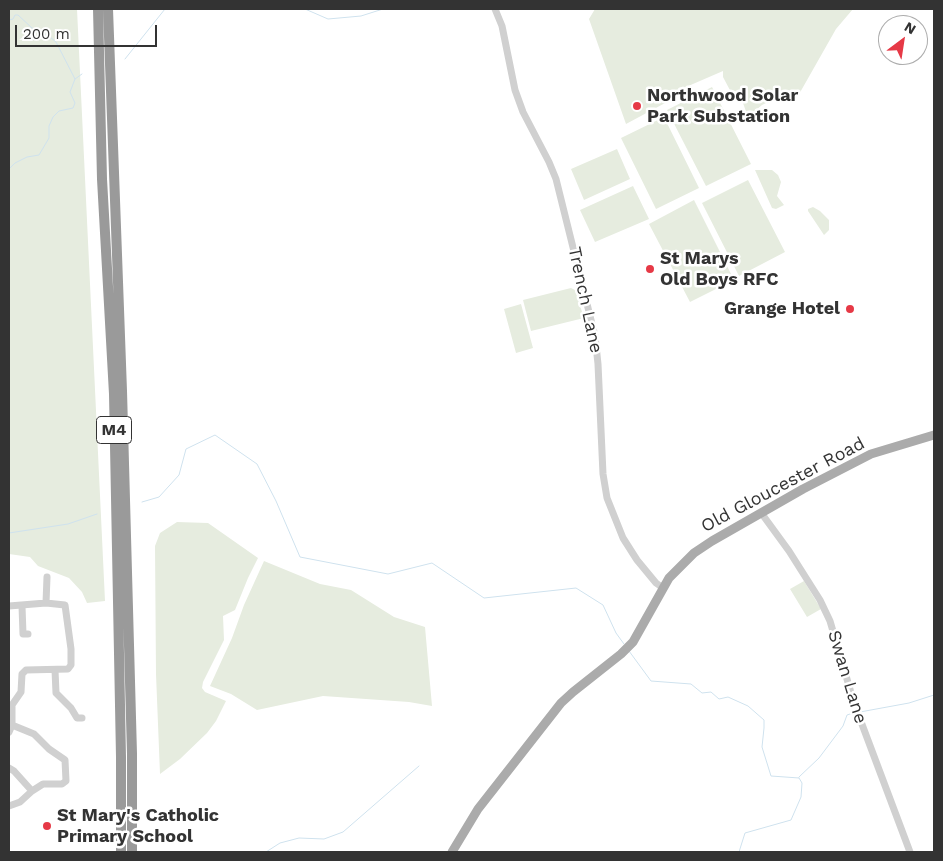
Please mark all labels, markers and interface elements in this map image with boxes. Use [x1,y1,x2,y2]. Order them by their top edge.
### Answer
scale bar [18,15,160,47]
north arrow [878,15,928,65]
text: N [902,18,919,38]
text: 200 m [23,25,70,43]
place label: Northwood Solar Park Substation [647,85,798,128]
marker: Northwood Solar Park Substation [631,100,643,112]
street label: Trench Lane [563,245,607,355]
place label: St Marys Old Boys RFC [660,248,778,290]
marker: St Marys Old Boys RFC [644,263,656,275]
place label: Grange Hotel [724,298,840,320]
marker: Grange Hotel [844,303,856,315]
road number: M4 [96,416,132,444]
street label: Old Gloucester Road [698,433,868,537]
street label: Swan Lane [823,628,871,726]
place label: St Mary's Catholic Primary School [57,805,219,848]
marker: St Mary's Catholic Primary School [41,820,53,832]

